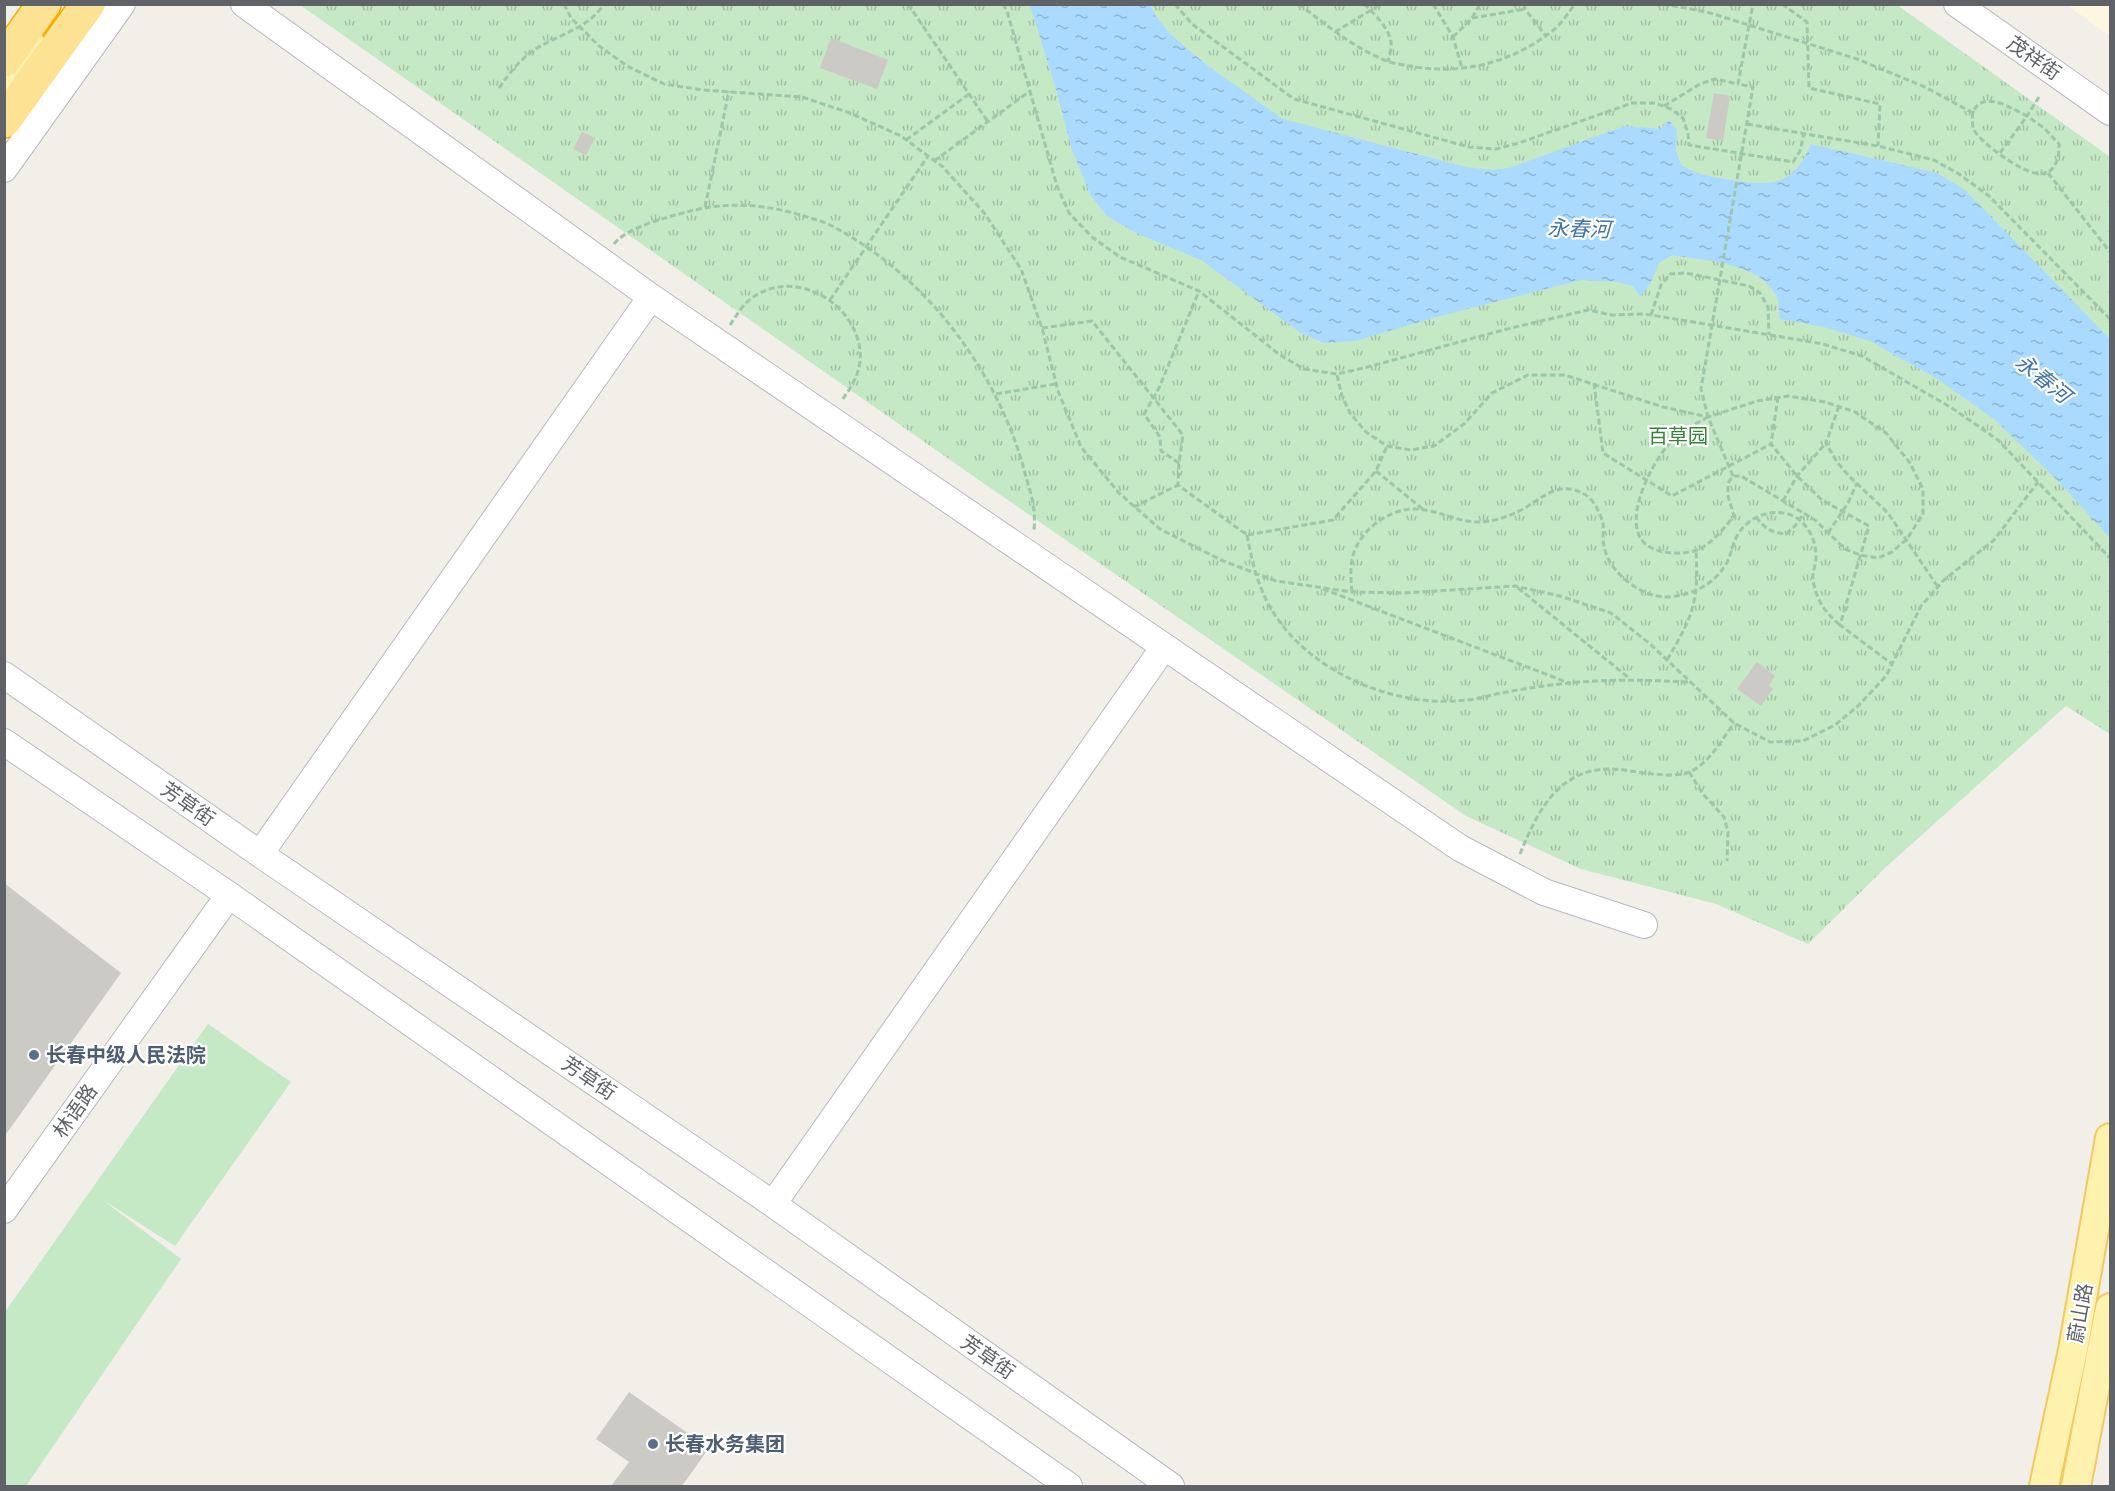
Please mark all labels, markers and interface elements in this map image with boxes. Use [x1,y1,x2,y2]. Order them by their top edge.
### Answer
street label: 茂祥街 [2003,31,2065,85]
water label: 永春河 [1547,215,1615,243]
water label: 永春河 [2010,349,2079,411]
park label: 百草园 [1648,424,1708,448]
street label: 芳草街 [157,777,219,831]
place label: 长春中级人民法院 [46,1043,206,1067]
marker: 长春中级人民法院 [27,1048,41,1062]
street label: 芳草街 [557,1051,621,1105]
street label: 林语路 [48,1080,102,1142]
street label: 蔚山路 [2063,1281,2097,1345]
street label: 芳草街 [957,1330,1019,1384]
place label: 长春水务集团 [665,1432,785,1456]
marker: 长春水务集团 [646,1437,660,1451]

